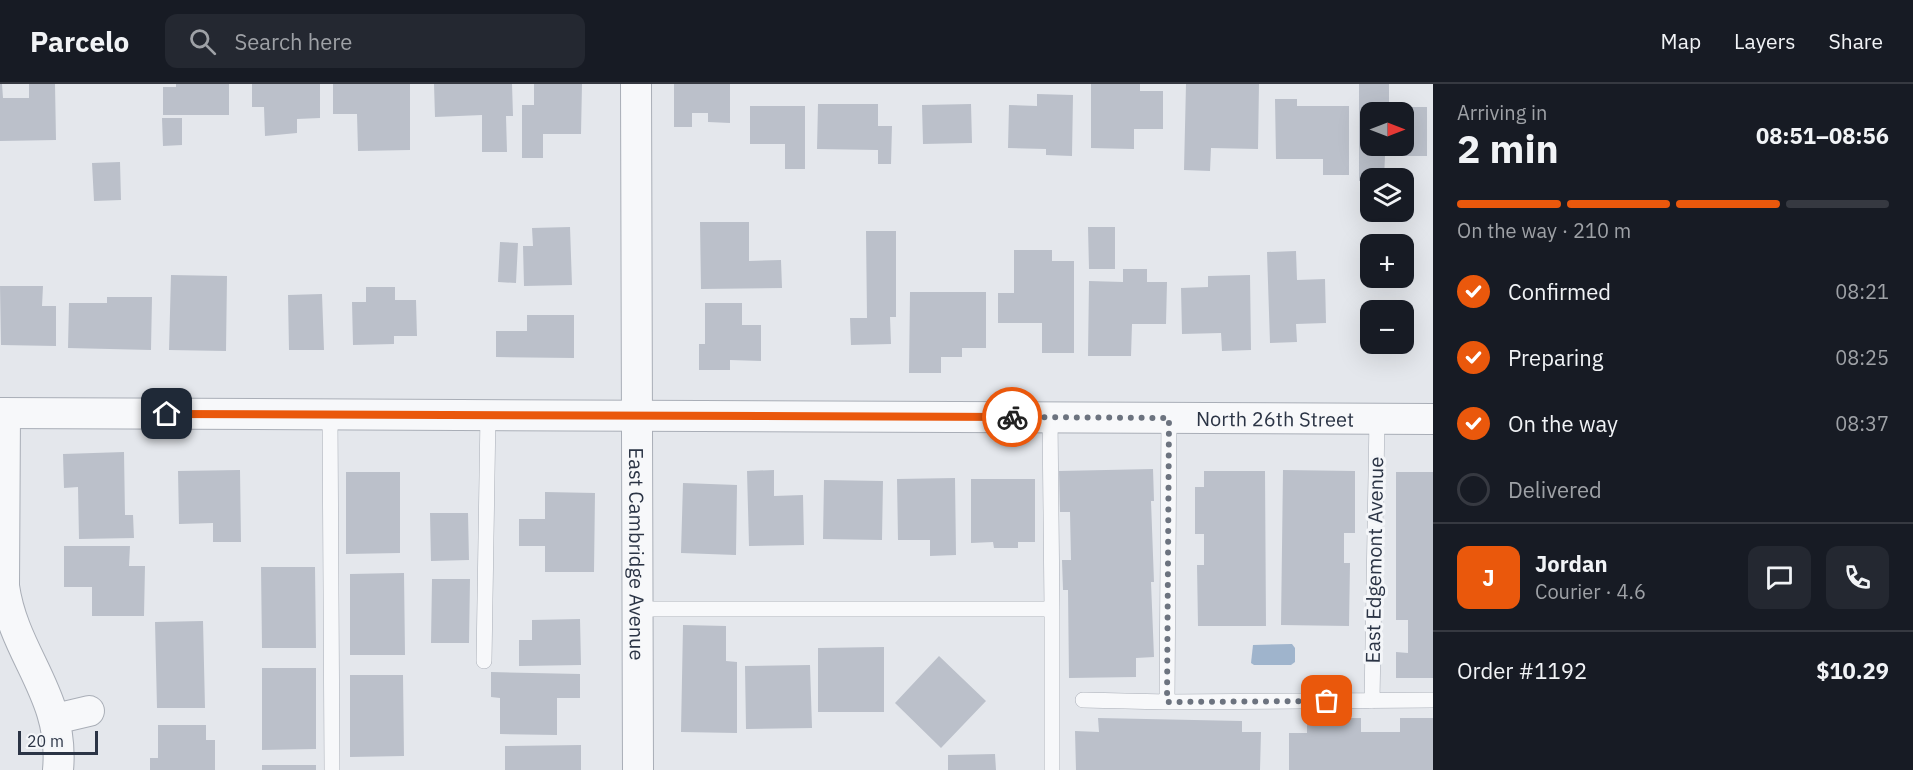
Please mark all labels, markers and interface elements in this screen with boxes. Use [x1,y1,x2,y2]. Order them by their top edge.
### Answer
search box [165,14,585,68]
text: Parcelo [30,23,129,60]
icon: search [186,25,219,58]
text: Search here [234,27,352,56]
text: Map [1661,27,1701,55]
text: Layers [1734,27,1796,55]
text: Share [1829,27,1883,55]
text: Arriving in [1457,99,1547,126]
north arrow [1360,102,1414,156]
map controls [1360,102,1414,354]
text: 08:51–08:56 [1756,121,1889,150]
text: 2 min [1457,123,1559,174]
button: layers [1360,168,1414,222]
text: On the way · 210 m [1457,217,1631,244]
button: + [1360,234,1414,288]
icon: check [1457,275,1490,308]
text: Confirmed [1508,277,1611,306]
text: 08:21 [1835,278,1889,305]
button: − [1360,300,1414,354]
icon: check [1457,341,1490,374]
text: Preparing [1508,343,1603,372]
text: 08:25 [1835,344,1889,371]
courier [982,387,1042,447]
pin [141,388,192,439]
icon: home [150,397,183,430]
icon: bike [996,401,1029,434]
street label: North 26th Street [1196,405,1354,432]
icon: check [1457,407,1490,440]
text: On the way [1508,409,1618,438]
text: 08:37 [1835,410,1889,437]
street label: East Cambridge Avenue [624,448,651,660]
street label: East Edgemont Avenue [1359,456,1389,664]
text: Delivered [1508,475,1602,504]
button: chat [1748,546,1811,609]
button: phone [1826,546,1889,609]
text: Jordan [1535,549,1608,578]
text: J [1482,563,1495,592]
text: Courier · 4.6 [1535,578,1646,605]
text: Order #1192 [1457,656,1587,685]
text: $10.29 [1816,656,1889,685]
pin [1301,675,1352,726]
icon: bag [1310,684,1343,717]
scale bar [18,728,98,756]
text: 20 m [27,731,64,751]

